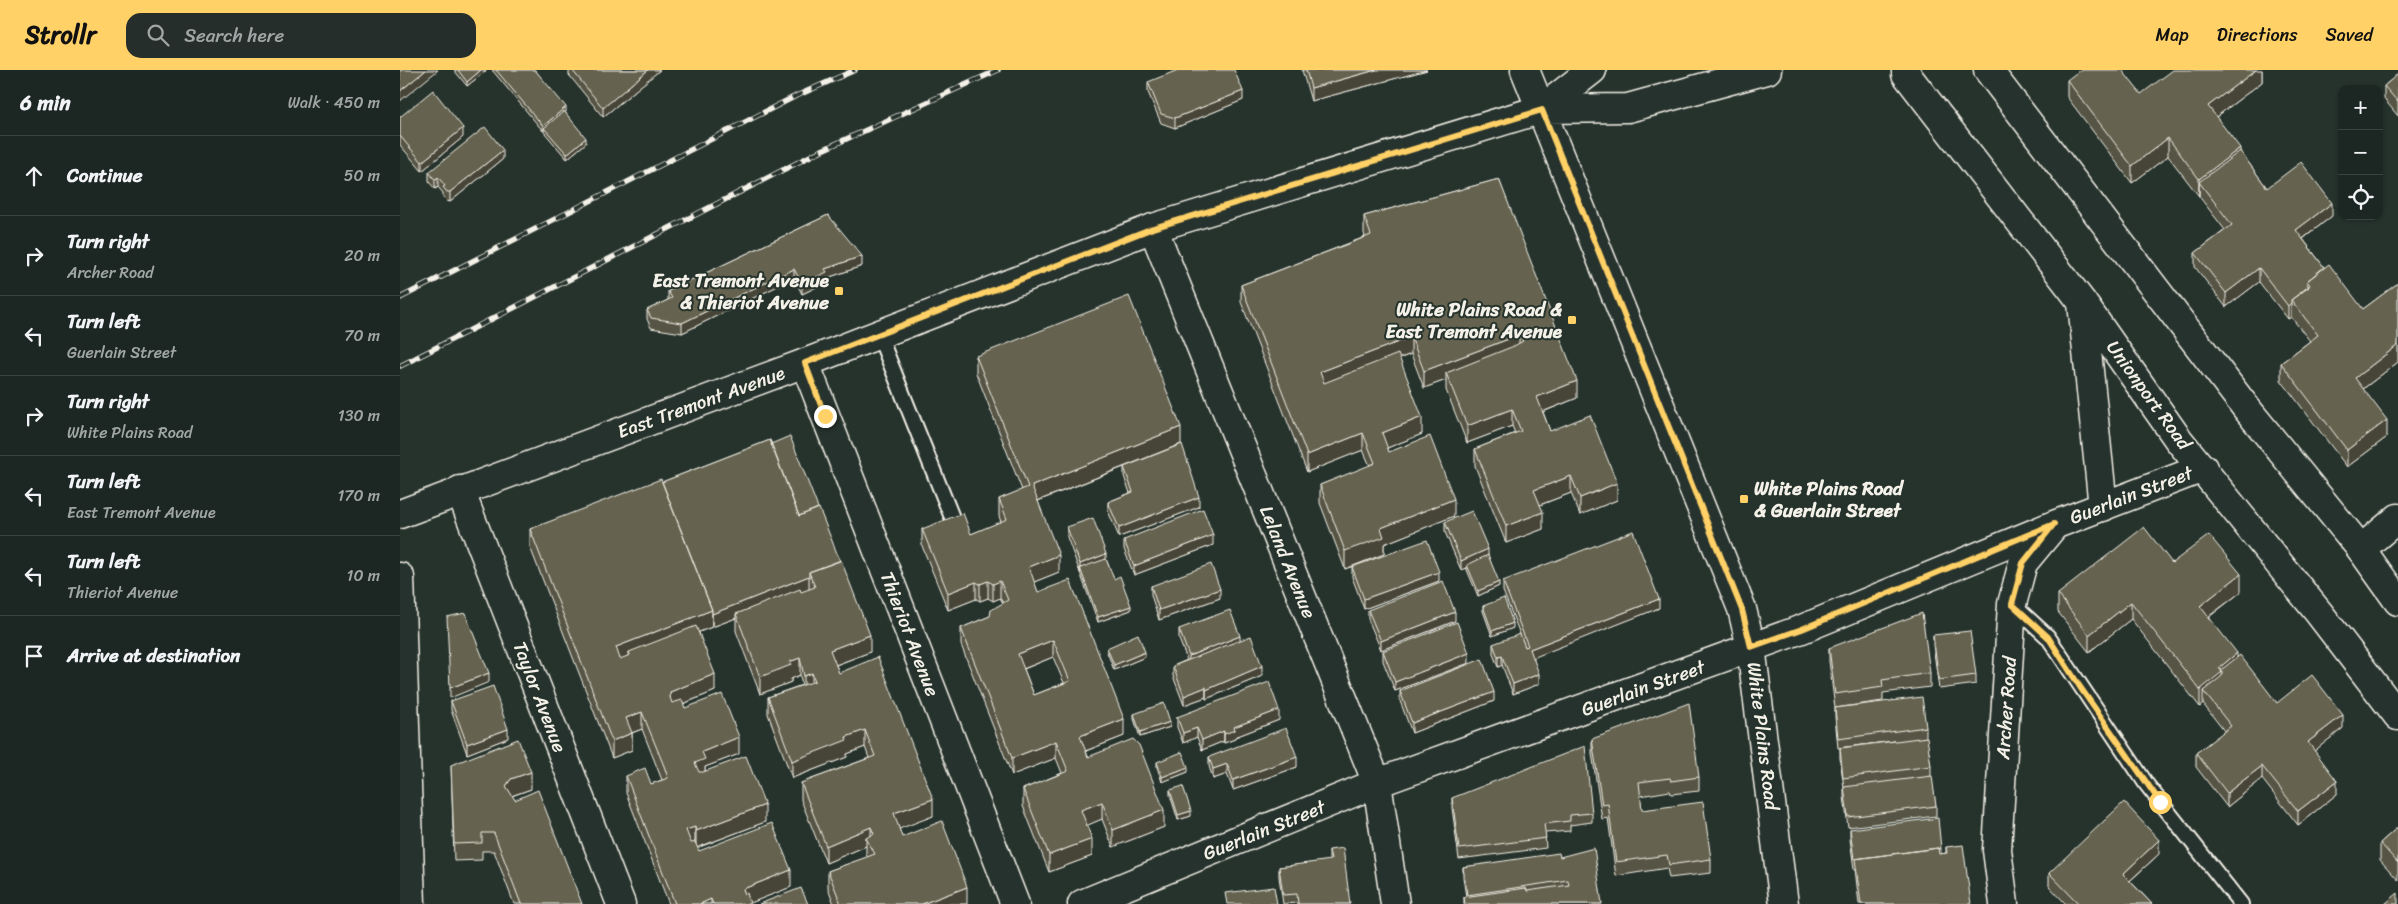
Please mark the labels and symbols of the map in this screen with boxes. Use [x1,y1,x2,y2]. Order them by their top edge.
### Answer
place label: East Tremont Avenue & Thieriot Avenue [652,264,830,319]
marker: East Tremont Avenue & Thieriot Avenue [833,285,845,297]
place label: White Plains Road & East Tremont Avenue [1385,293,1563,348]
marker: White Plains Road & East Tremont Avenue [1566,314,1578,326]
street label: Unionport Road [2098,333,2201,459]
street label: East Tremont Avenue [612,356,790,448]
route end [814,405,837,428]
street label: Guerlain Street [2065,456,2199,534]
place label: White Plains Road & Guerlain Street [1754,472,1905,527]
marker: White Plains Road & Guerlain Street [1738,493,1750,505]
street label: Leland Avenue [1250,500,1326,624]
street label: Thieriot Avenue [871,566,949,702]
street label: Taylor Avenue [504,637,576,758]
street label: Guerlain Street [1576,650,1711,726]
street label: Archer Road [1986,655,2026,761]
street label: White Plains Road [1738,660,1789,814]
street label: Guerlain Street [1198,790,1332,870]
route start [2149,791,2172,814]

